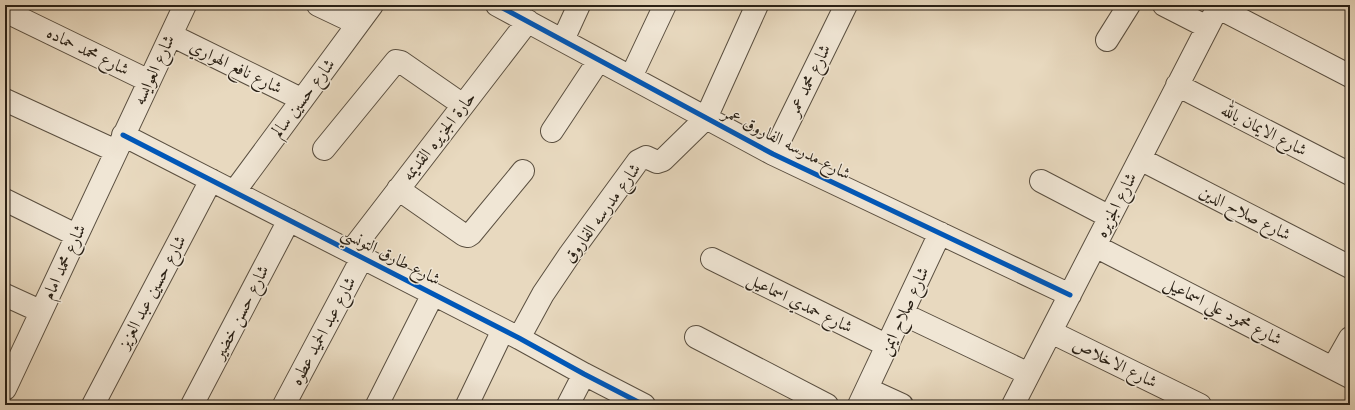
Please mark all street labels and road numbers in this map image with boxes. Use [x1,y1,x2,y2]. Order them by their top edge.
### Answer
street label: شارع محمد حماده [42,21,133,83]
street label: شارع العوايسه [128,31,182,110]
street label: شارع نافع الهواري [184,35,286,103]
street label: شارع محمد عمر [781,40,838,122]
street label: شارع حسين سالم [266,54,343,144]
street label: حارة الجزيره القديمه [397,87,481,185]
street label: شارع الايمان بالله [1216,97,1312,163]
street label: شارع مدرسه الفاروق عمر [716,100,855,187]
street label: شارع مدرسه الفاروق [558,158,648,269]
street label: شارع الجزيره [1090,169,1144,242]
street label: شارع صلاح الدين [1194,180,1295,249]
street label: شارع محمد امام [36,220,94,305]
street label: شارع طارق التونسي [336,221,445,294]
street label: شارع حسين عبد العزيز [111,231,193,355]
street label: شارع حسن خضير [207,261,276,366]
street label: شارع صلاح ايمن [873,263,937,360]
street label: شارع حمدي اسماعيل [743,268,857,340]
street label: شارع محمود علي اسماعيل [1158,271,1286,355]
street label: شارع عبد الحميد عطوه [285,273,363,390]
street label: شارع الاخلاص [1068,333,1161,395]

